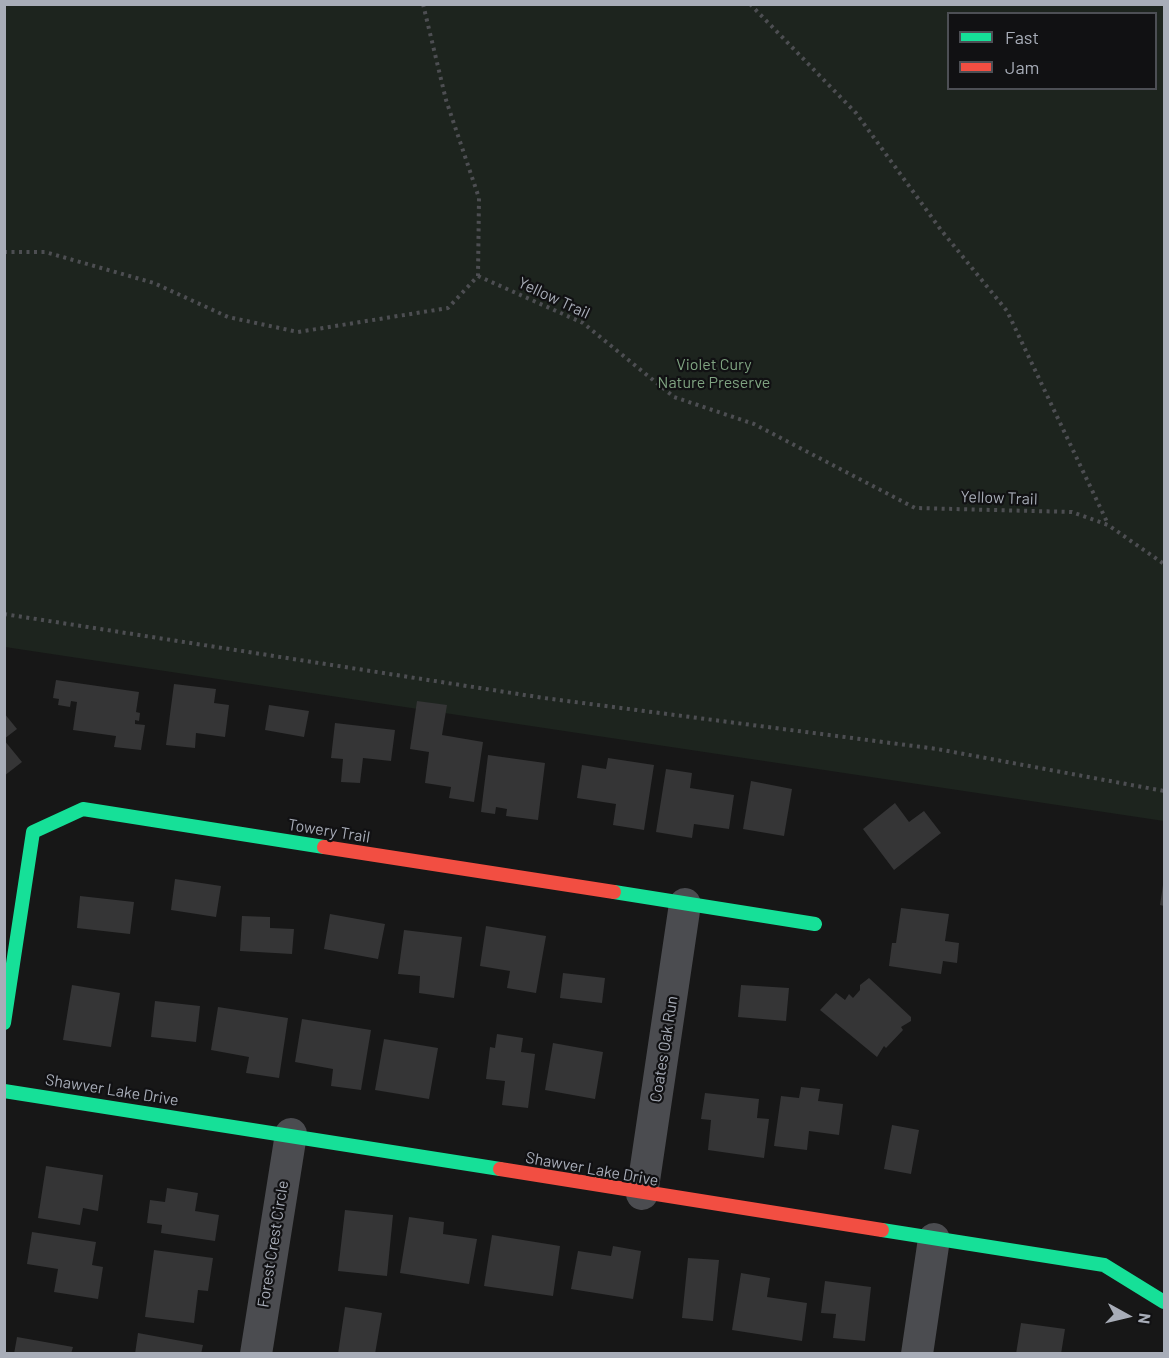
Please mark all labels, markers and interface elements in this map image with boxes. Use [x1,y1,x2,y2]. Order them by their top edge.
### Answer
legend [947,12,1157,90]
text: Fast [1005,26,1039,48]
text: Jam [1005,56,1039,78]
street label: Yellow Trail [515,273,593,323]
park label: Violet Cury Nature Preserve [658,355,770,393]
street label: Yellow Trail [960,487,1038,509]
street label: Towery Trail [287,815,371,847]
street label: Coates Oak Run [646,994,682,1104]
street label: Shawver Lake Drive [44,1070,180,1110]
street label: Shawver Lake Drive [524,1148,660,1190]
street label: Forest Crest Circle [253,1179,293,1309]
north arrow [1097,1286,1157,1346]
text: N [1135,1312,1155,1325]

